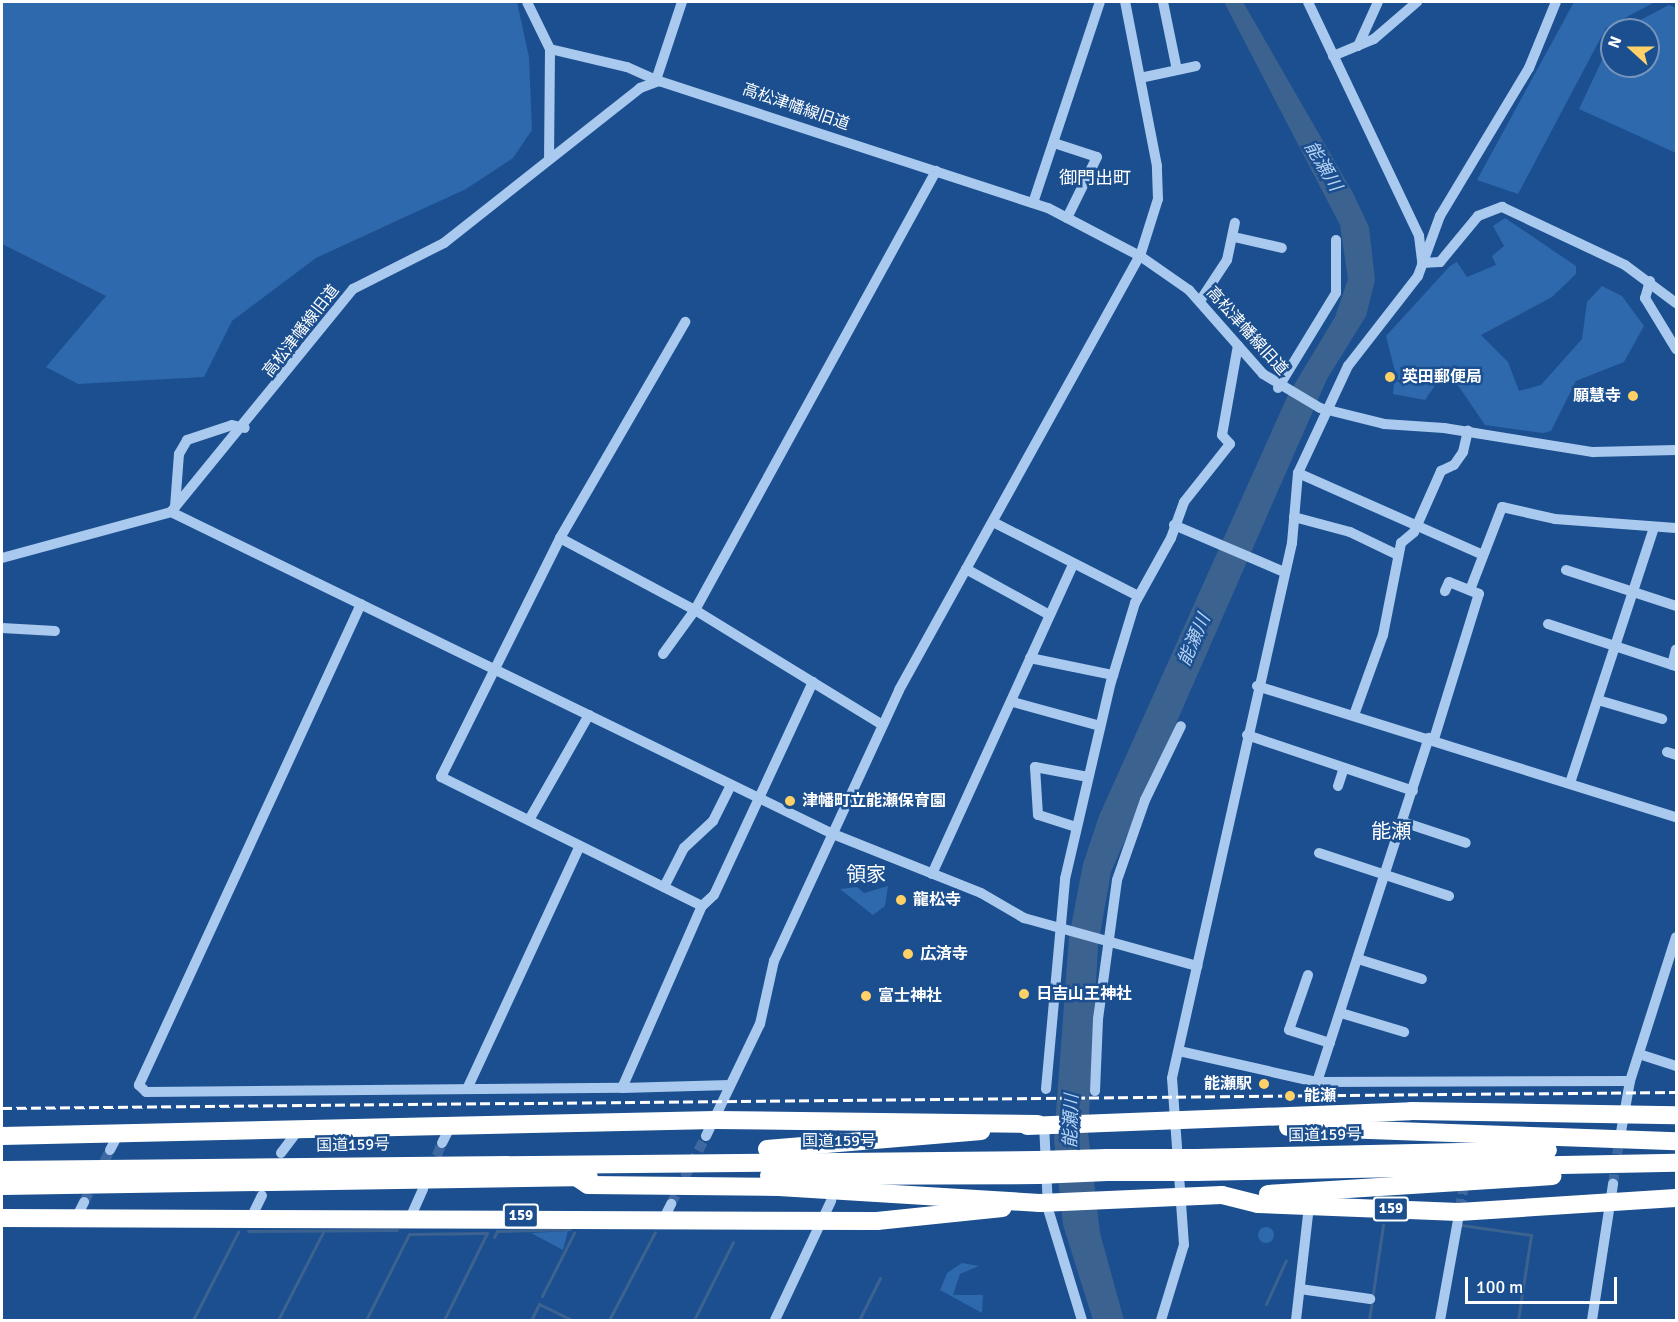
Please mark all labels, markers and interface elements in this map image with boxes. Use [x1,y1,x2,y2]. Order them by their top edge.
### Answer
north arrow [1600,18,1660,78]
text: N [1604,33,1626,51]
street label: 高松津幡線旧道 [740,80,852,134]
water label: 能瀬川 [1300,137,1346,195]
district label: 御門出町 [1059,167,1131,189]
street label: 高松津幡線旧道 [259,281,343,381]
street label: 高松津幡線旧道 [1202,283,1292,379]
place label: 英田郵便局 [1402,367,1482,387]
marker: 英田郵便局 [1383,370,1397,384]
place label: 願慧寺 [1573,386,1621,406]
marker: 願慧寺 [1626,389,1640,403]
water label: 能瀬川 [1173,611,1215,669]
place label: 津幡町立能瀬保育園 [802,791,946,811]
marker: 津幡町立能瀬保育園 [783,794,797,808]
district label: 能瀬 [1371,819,1411,843]
district label: 領家 [846,862,886,886]
place label: 龍松寺 [913,890,961,910]
marker: 龍松寺 [894,893,908,907]
place label: 広済寺 [920,944,968,964]
marker: 広済寺 [901,947,915,961]
place label: 日吉山王神社 [1036,984,1132,1004]
place label: 富士神社 [878,986,942,1006]
marker: 日吉山王神社 [1017,987,1031,1001]
marker: 富士神社 [859,989,873,1003]
place label: 能瀬駅 [1204,1074,1252,1094]
marker: 能瀬駅 [1257,1077,1271,1091]
place label: 能瀬 [1304,1086,1336,1106]
marker: 能瀬 [1281,1087,1299,1105]
water label: 能瀬川 [1059,1094,1083,1148]
street label: 国道159号 [1288,1125,1362,1145]
street label: 国道159号 [802,1131,876,1151]
street label: 国道159号 [316,1135,390,1155]
road number: 159 [1372,1197,1410,1221]
road number: 159 [502,1204,540,1228]
scale bar [1468,1265,1620,1303]
text: 100 m [1476,1276,1523,1298]

